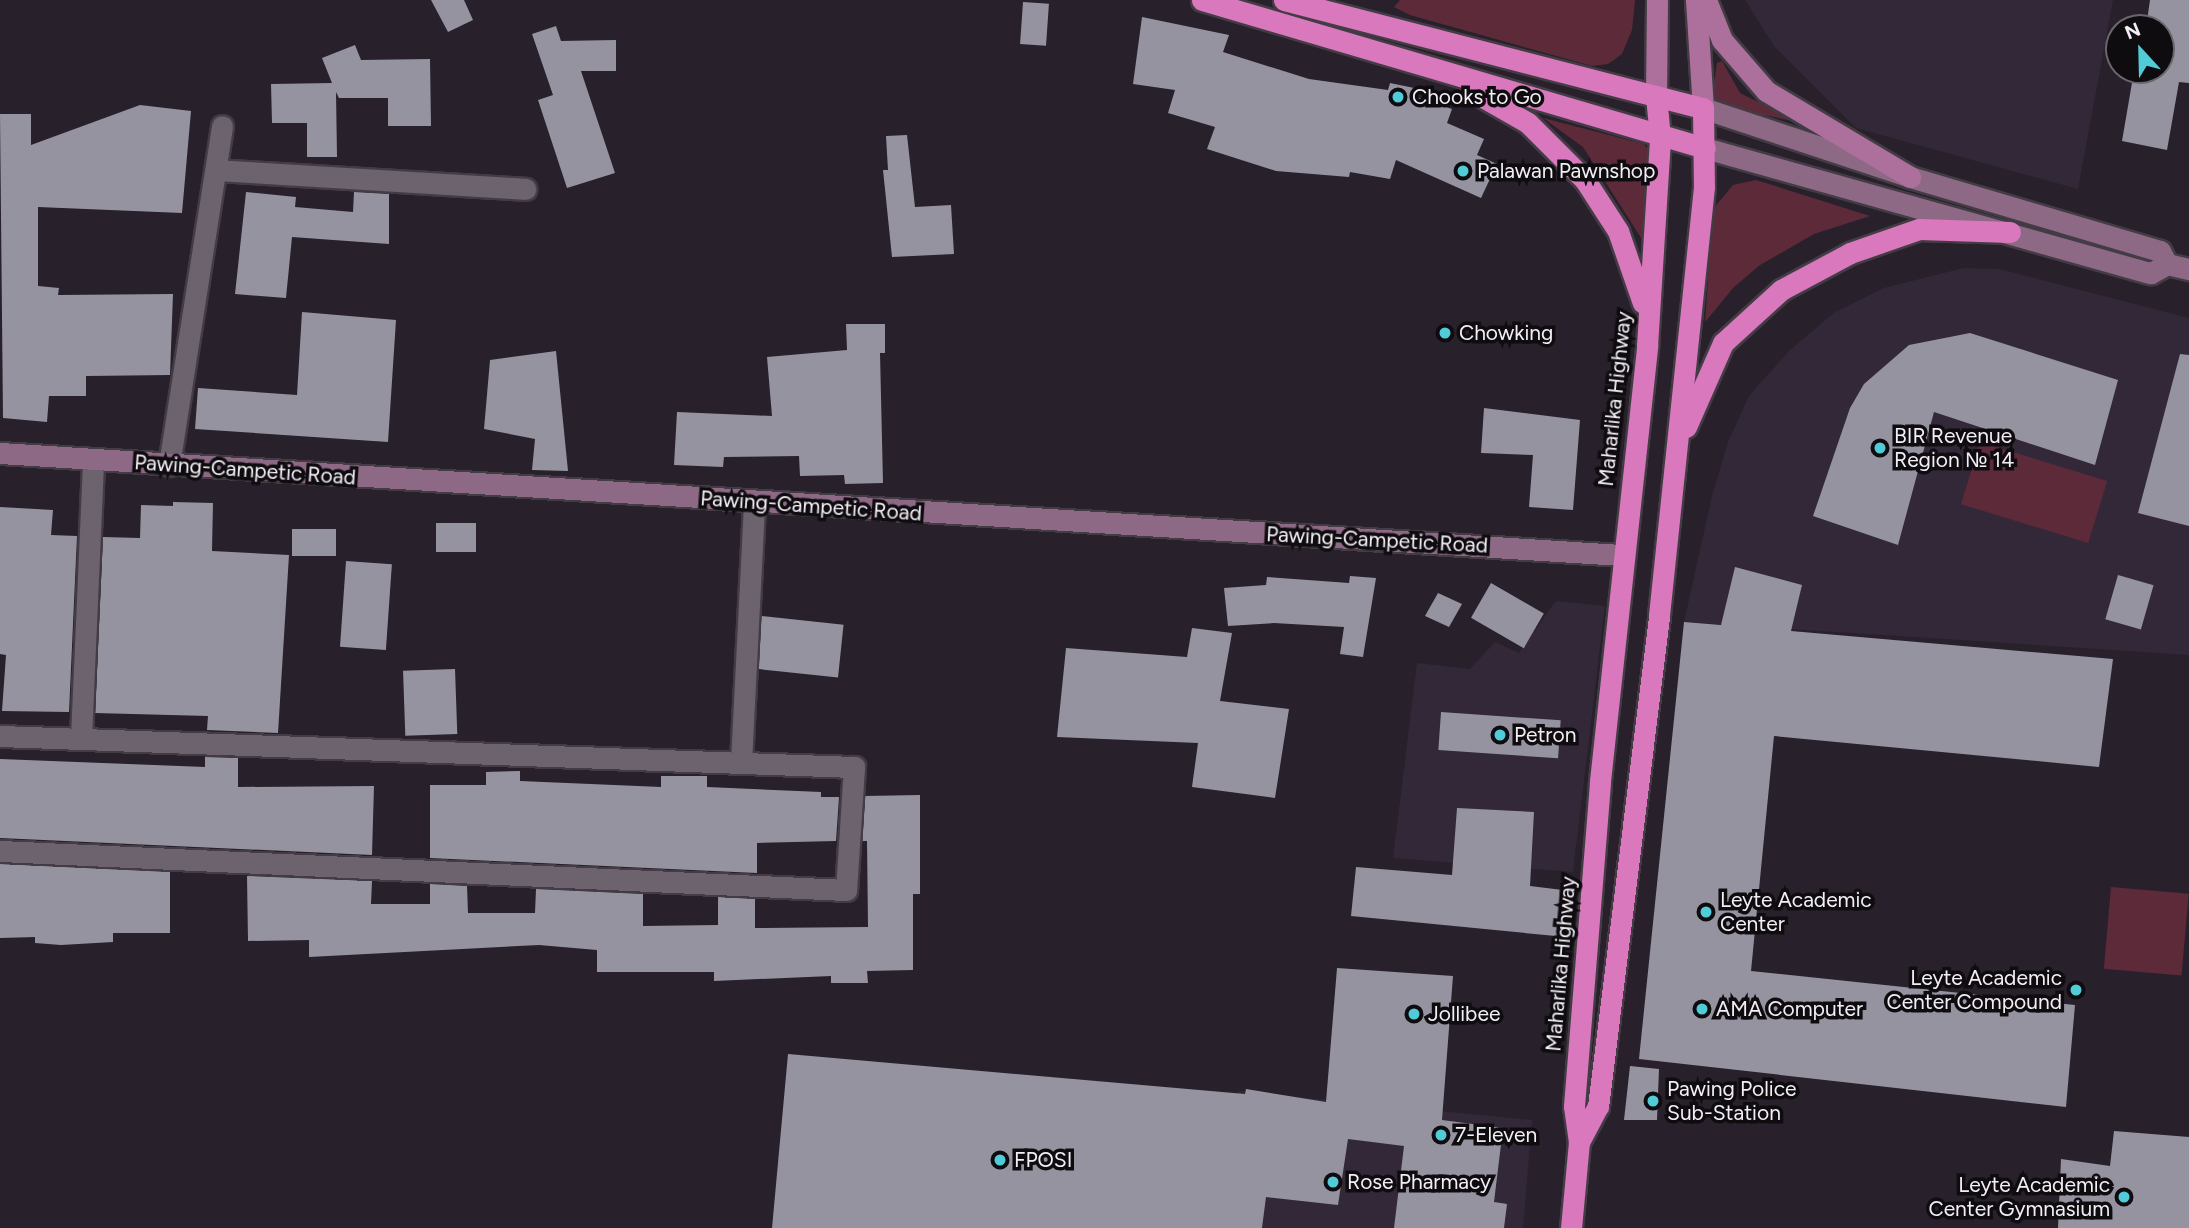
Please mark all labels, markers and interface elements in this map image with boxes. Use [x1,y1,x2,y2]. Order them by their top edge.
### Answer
north arrow [2105,14,2175,84]
text: N [2122,18,2144,44]
place label: Chooks to Go [1412,84,1542,110]
marker: Chooks to Go [1390,89,1406,105]
place label: Palawan Pawnshop [1477,158,1655,184]
marker: Palawan Pawnshop [1455,163,1471,179]
street label: Maharlika Highway [1593,310,1637,488]
place label: Chowking [1459,320,1553,346]
marker: Chowking [1437,325,1453,341]
place label: BIR Revenue Region № 14 [1894,423,2014,473]
marker: BIR Revenue Region № 14 [1872,440,1888,456]
street label: Pawing-Campetic Road [133,450,357,490]
street label: Pawing-Campetic Road [699,486,923,526]
street label: Pawing-Campetic Road [1266,522,1488,558]
place label: Petron [1514,722,1576,748]
marker: Petron [1492,727,1508,743]
street label: Maharlika Highway [1541,875,1581,1053]
place label: Leyte Academic Center [1720,887,1872,937]
marker: Leyte Academic Center [1698,904,1714,920]
place label: Leyte Academic Center Compound [1887,965,2062,1015]
marker: Leyte Academic Center Compound [2068,982,2084,998]
place label: AMA Computer [1716,996,1863,1022]
place label: Jollibee [1428,1001,1500,1027]
marker: AMA Computer [1694,1001,1710,1017]
marker: Jollibee [1406,1006,1422,1022]
place label: Pawing Police Sub-Station [1667,1076,1797,1126]
marker: Pawing Police Sub-Station [1645,1093,1661,1109]
place label: 7-Eleven [1455,1122,1537,1148]
marker: 7-Eleven [1433,1127,1449,1143]
place label: FPOSI [1014,1147,1072,1173]
marker: FPOSI [992,1152,1008,1168]
place label: Rose Pharmacy [1347,1169,1491,1195]
place label: Leyte Academic Center Gymnasium [1928,1172,2110,1222]
marker: Rose Pharmacy [1325,1174,1341,1190]
marker: Leyte Academic Center Gymnasium [2116,1189,2132,1205]

